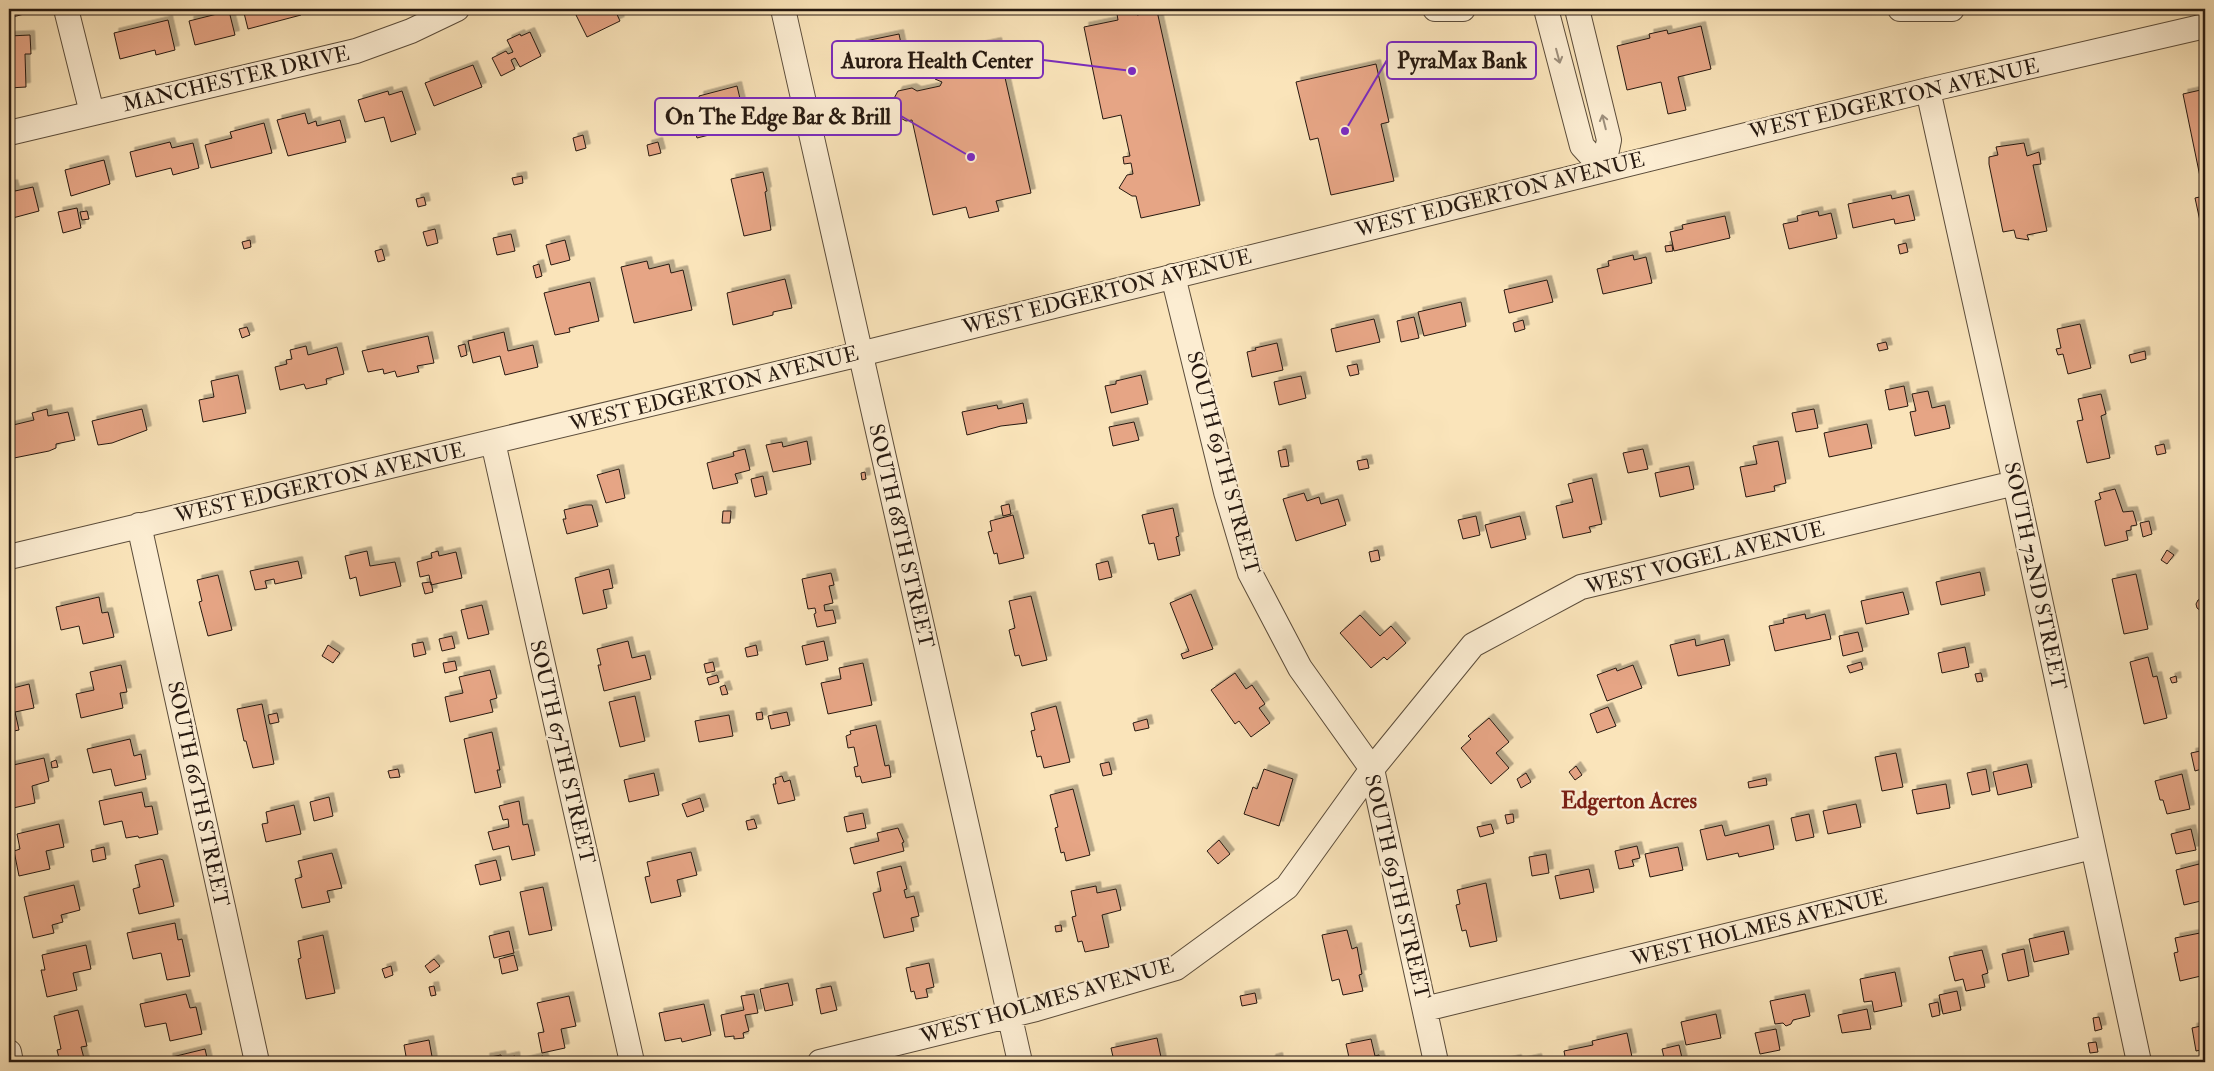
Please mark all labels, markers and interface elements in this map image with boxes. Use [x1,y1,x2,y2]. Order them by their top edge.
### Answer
street label: MANCHESTER DRIVE [120,40,352,118]
callout: Aurora Health Center [832,41,1043,78]
callout: PyraMax Bank [1387,42,1536,79]
text: Aurora Health Center [840,47,1034,75]
text: PyraMax Bank [1397,47,1527,76]
one-way arrow [1554,47,1564,63]
street label: WEST EDGERTON AVENUE [1745,52,2042,146]
callout: On The Edge Bar & Brill [655,98,901,135]
text: On The Edge Bar & Brill [665,103,891,132]
one-way arrow [1599,114,1608,130]
street label: WEST EDGERTON AVENUE [1352,146,1647,244]
street label: WEST EDGERTON AVENUE [959,243,1254,341]
street label: WEST EDGERTON AVENUE [566,340,861,438]
street label: SOUTH 69TH STREET [1180,348,1266,578]
street label: SOUTH 68TH STREET [862,421,940,651]
street label: WEST EDGERTON AVENUE [171,436,468,530]
street label: SOUTH 72ND STREET [1998,460,2072,693]
street label: WEST VOGEL AVENUE [1582,515,1827,601]
street label: SOUTH 67TH STREET [523,637,601,867]
street label: SOUTH 66TH STREET [161,679,235,910]
street label: SOUTH 69TH STREET [1358,772,1436,1003]
district label: Edgerton Acres [1561,787,1698,816]
street label: WEST HOLMES AVENUE [1627,883,1890,973]
street label: WEST HOLMES AVENUE [916,952,1177,1050]

